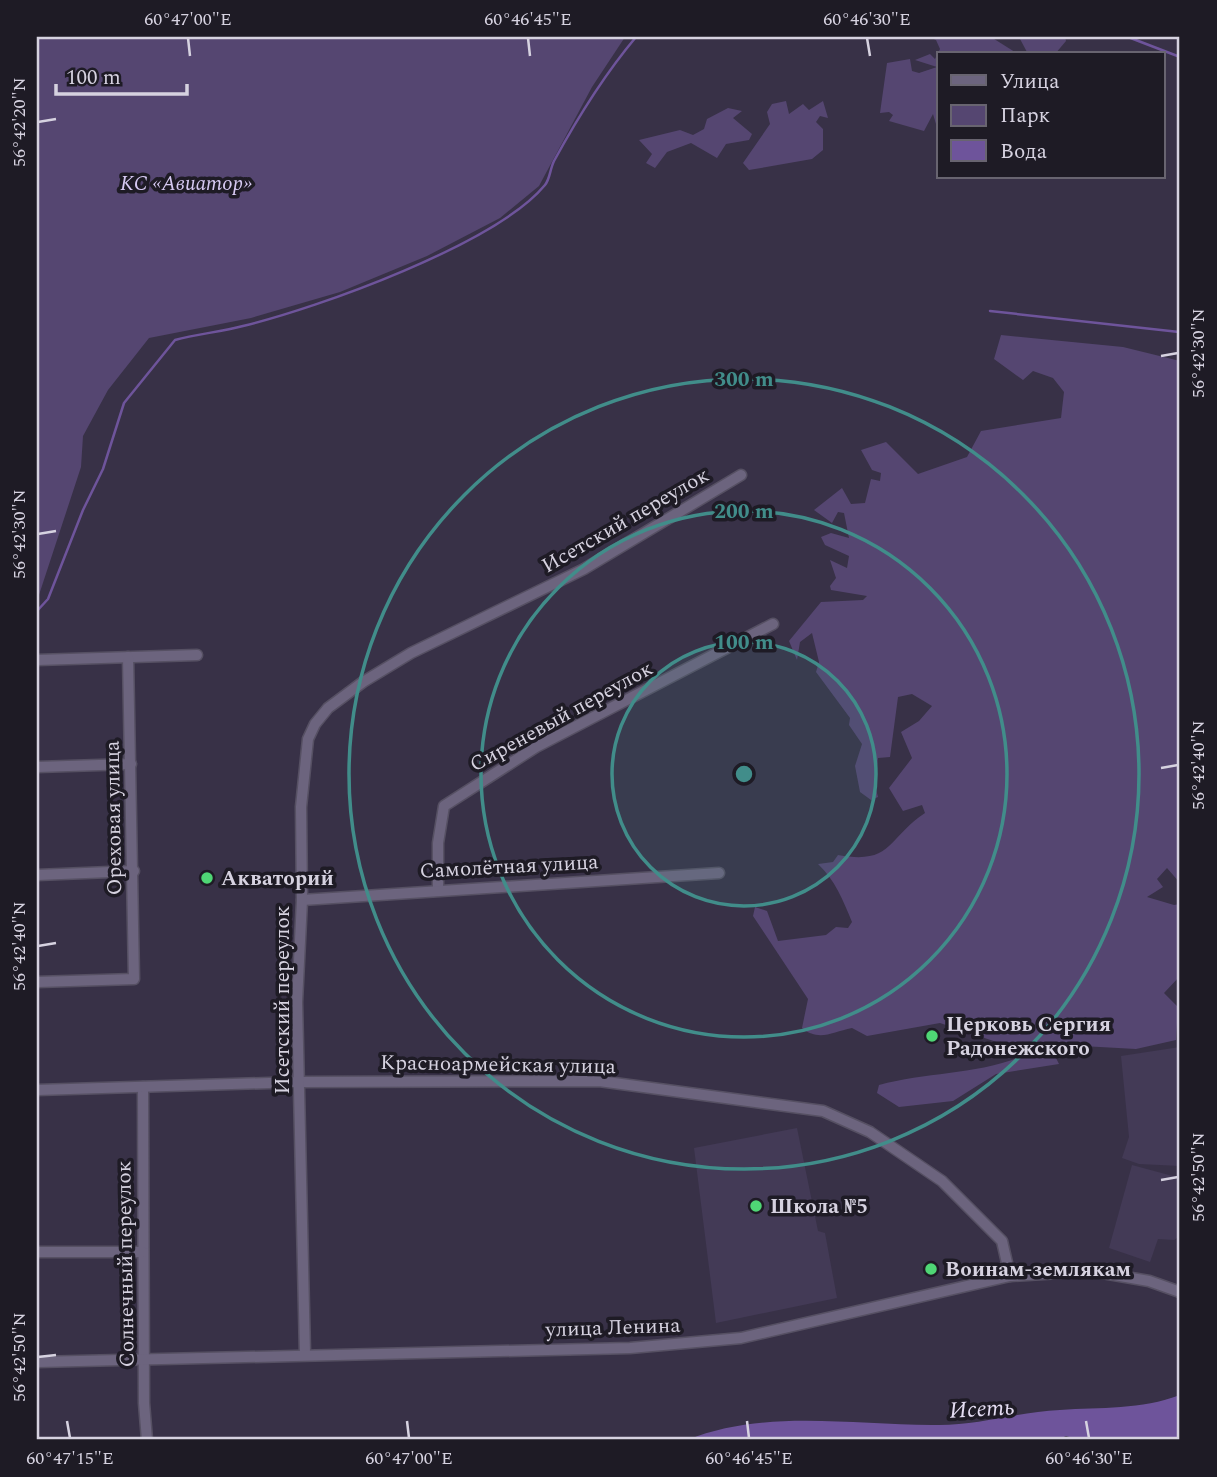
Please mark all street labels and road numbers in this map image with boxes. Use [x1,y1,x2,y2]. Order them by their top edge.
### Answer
street label: Исетский переулок [536,460,716,582]
street label: Сиреневый переулок [464,653,659,781]
street label: Ореховая улица [97,740,131,896]
street label: Самолётная улица [419,846,600,888]
street label: Исетский переулок [267,905,299,1095]
street label: Красноармейская улица [380,1047,617,1083]
street label: Солнечный переулок [108,1160,144,1368]
street label: улица Ленина [544,1310,682,1346]

